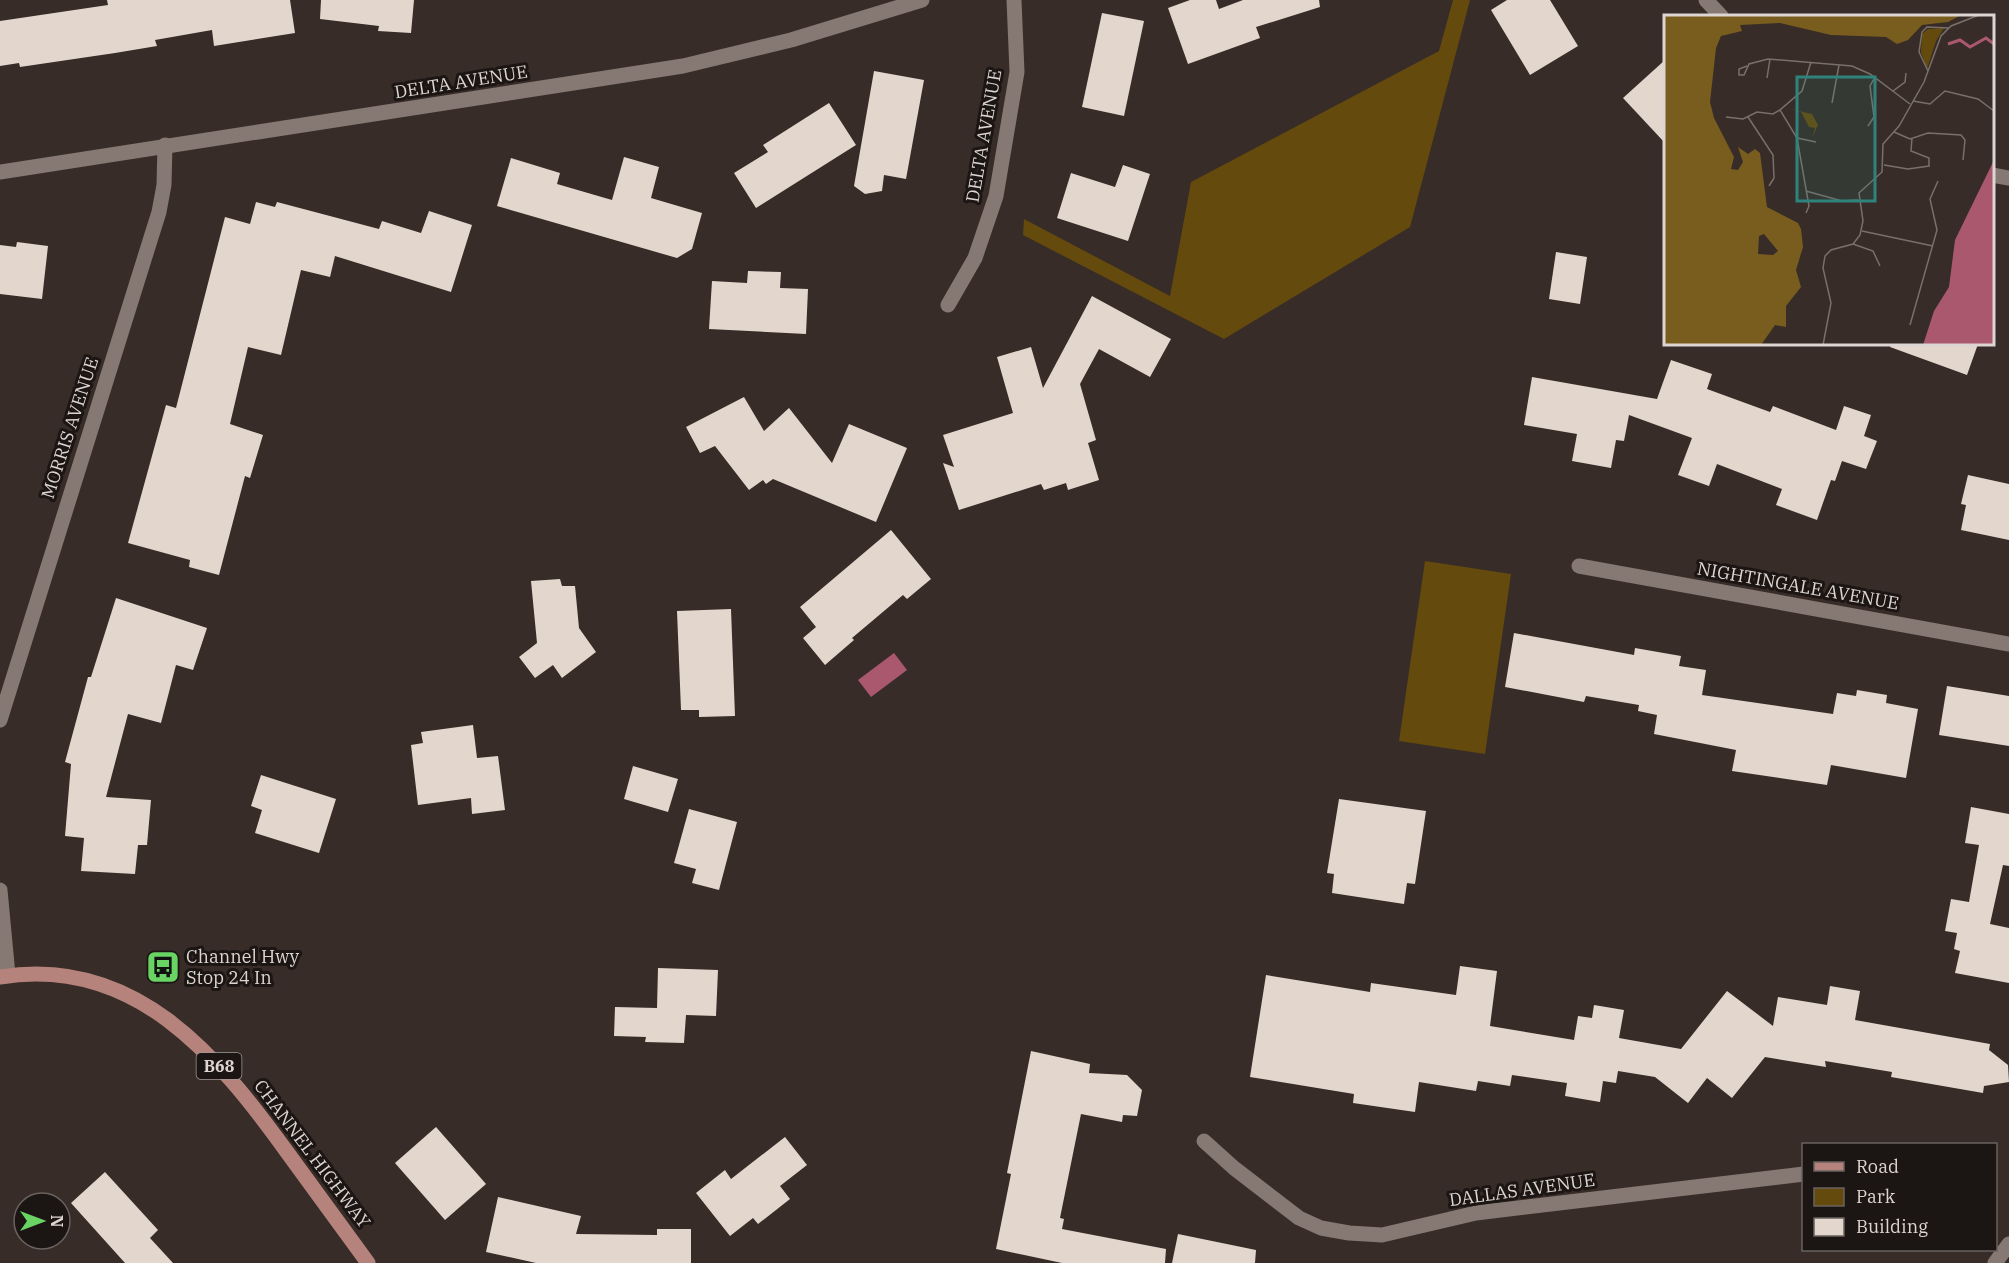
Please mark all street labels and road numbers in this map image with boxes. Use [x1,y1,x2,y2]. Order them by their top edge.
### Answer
street label: DELTA AVENUE [393,60,529,103]
street label: DELTA AVENUE [960,68,1007,204]
street label: MORRIS AVENUE [36,354,103,502]
street label: NIGHTINGALE AVENUE [1695,556,1901,615]
road number: B68 [196,1053,242,1079]
street label: CHANNEL HIGHWAY [249,1075,376,1233]
street label: DALLAS AVENUE [1448,1168,1596,1211]

